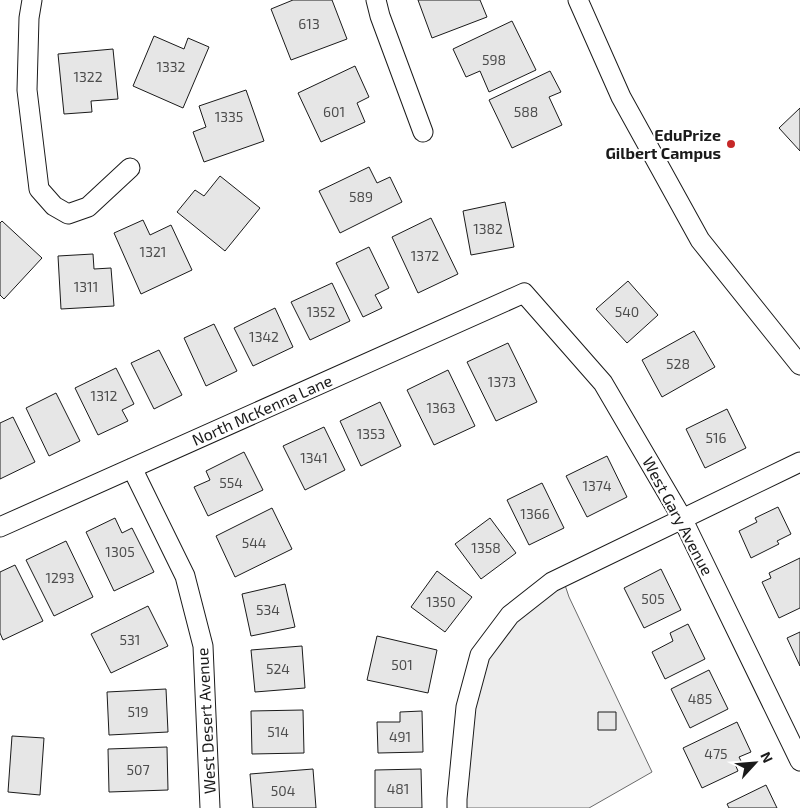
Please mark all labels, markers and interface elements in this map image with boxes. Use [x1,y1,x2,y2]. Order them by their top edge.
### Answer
house number: 613 [298,15,320,32]
house number: 598 [482,51,506,68]
house number: 1332 [156,58,186,75]
house number: 1322 [73,68,103,85]
house number: 601 [323,103,345,120]
house number: 588 [514,103,538,120]
house number: 1335 [215,108,243,125]
place label: EduPrize Gilbert Campus [605,125,721,162]
marker: EduPrize Gilbert Campus [725,138,737,150]
house number: 589 [349,188,373,205]
house number: 1382 [473,220,503,237]
house number: 1321 [140,243,166,260]
house number: 1372 [411,247,439,264]
house number: 1311 [74,278,98,295]
house number: 1352 [307,303,335,320]
house number: 540 [615,303,639,320]
house number: 1342 [249,328,279,345]
house number: 528 [666,355,690,372]
street label: North McKenna Lane [189,370,335,449]
house number: 1373 [488,373,516,390]
house number: 1312 [91,387,118,404]
house number: 1363 [426,399,456,416]
house number: 1353 [357,425,385,442]
house number: 516 [705,429,727,446]
house number: 1341 [300,449,328,466]
street label: West Gary Avenue [639,453,718,578]
house number: 554 [219,474,243,491]
house number: 1374 [582,477,612,494]
house number: 1366 [520,505,550,522]
house number: 544 [242,534,266,551]
house number: 1358 [471,539,501,556]
house number: 1305 [105,543,135,560]
house number: 1293 [45,569,75,586]
house number: 505 [641,590,665,607]
house number: 1350 [426,593,456,610]
house number: 534 [256,601,280,618]
house number: 531 [120,631,140,648]
street label: West Desert Avenue [192,647,219,795]
house number: 501 [391,656,413,673]
house number: 524 [266,660,290,677]
house number: 485 [688,690,712,707]
house number: 519 [127,703,149,720]
house number: 514 [267,723,289,740]
house number: 491 [389,728,411,745]
north arrow [730,738,780,788]
house number: 475 [704,745,728,762]
text: N [757,749,777,765]
house number: 507 [126,761,150,778]
house number: 481 [387,780,409,797]
house number: 504 [271,782,295,799]

